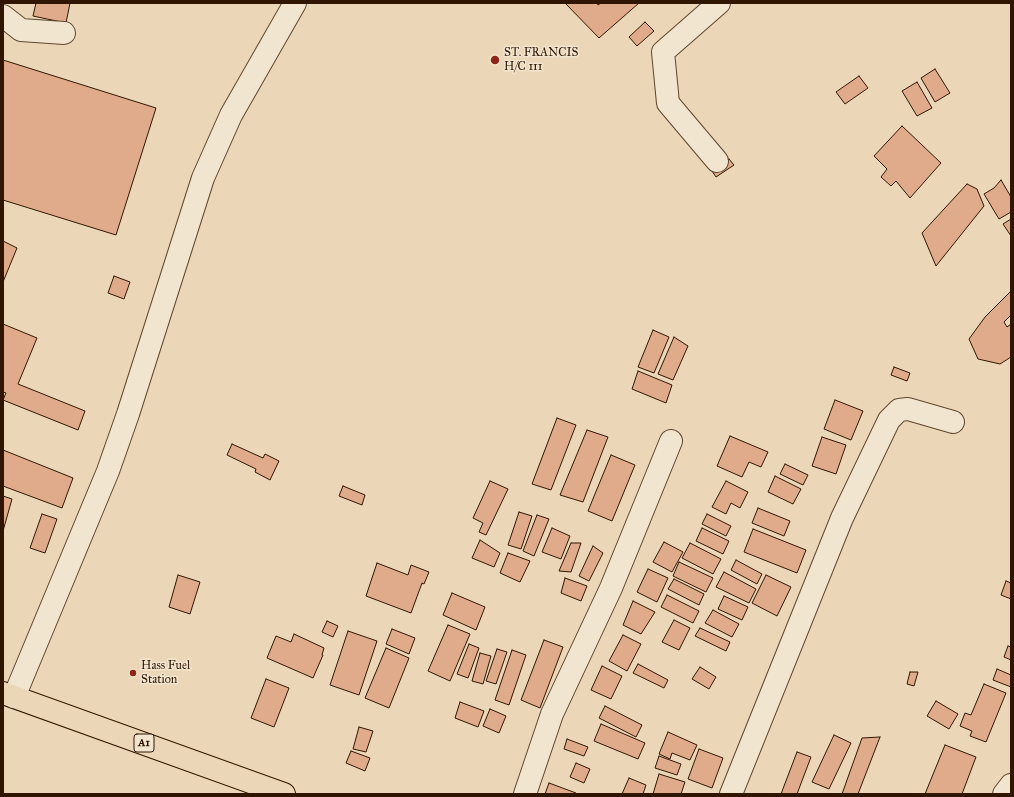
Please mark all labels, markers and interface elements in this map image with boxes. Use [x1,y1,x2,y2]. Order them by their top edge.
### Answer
place label: ST. FRANCIS H/C 111 [504,46,578,74]
marker: ST. FRANCIS H/C 111 [489,54,501,66]
place label: Hass Fuel Station [141,659,190,687]
marker: Hass Fuel Station [128,668,138,678]
road number: A1 [134,734,154,752]

